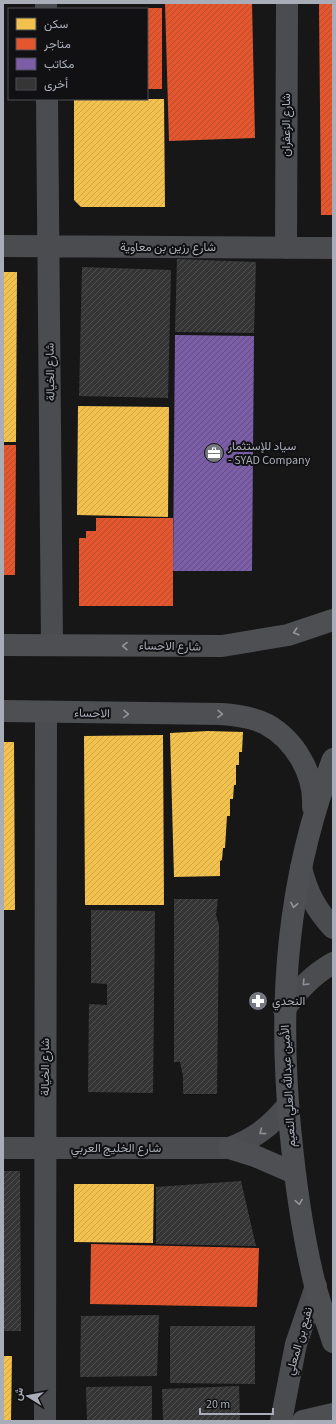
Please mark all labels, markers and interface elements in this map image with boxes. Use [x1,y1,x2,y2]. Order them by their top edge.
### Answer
legend [8,8,148,100]
text: سكن [44,16,68,33]
text: متاجر [43,36,71,53]
text: مكاتب [44,56,75,73]
text: أخرى [44,76,68,93]
street label: شارع الزعفران [278,93,295,157]
street label: شارع رزين بن معاوية [120,239,216,256]
street label: شارع الخيالة [41,343,60,401]
place label: سياد للإستثمار - SYAD Company [227,438,311,469]
office icon: سياد للإستثمار - SYAD Company [203,442,225,464]
one-way arrow [293,627,300,636]
street label: شارع الاحساء [139,637,201,656]
one-way arrow [122,642,128,650]
street label: الاحساء [74,705,110,722]
one-way arrow [123,709,129,718]
one-way arrow [217,710,223,719]
one-way arrow [290,902,298,908]
one-way arrow [302,978,310,986]
pharmacy icon: النحدي [247,990,269,1012]
place label: النحدي [272,993,305,1011]
street label: الأمين عبدالله العلي النعيم [277,1024,301,1148]
street label: شارع الخيالة [37,1038,54,1096]
one-way arrow [259,1127,266,1134]
street label: شارع الخليج العربي [71,1140,161,1158]
one-way arrow [294,1199,302,1205]
street label: نفيع بن المعلي [282,1305,318,1377]
north arrow [8,1376,48,1416]
text: ش [10,1386,27,1402]
scale bar [200,1390,273,1416]
text: 20 m [206,1396,230,1413]

